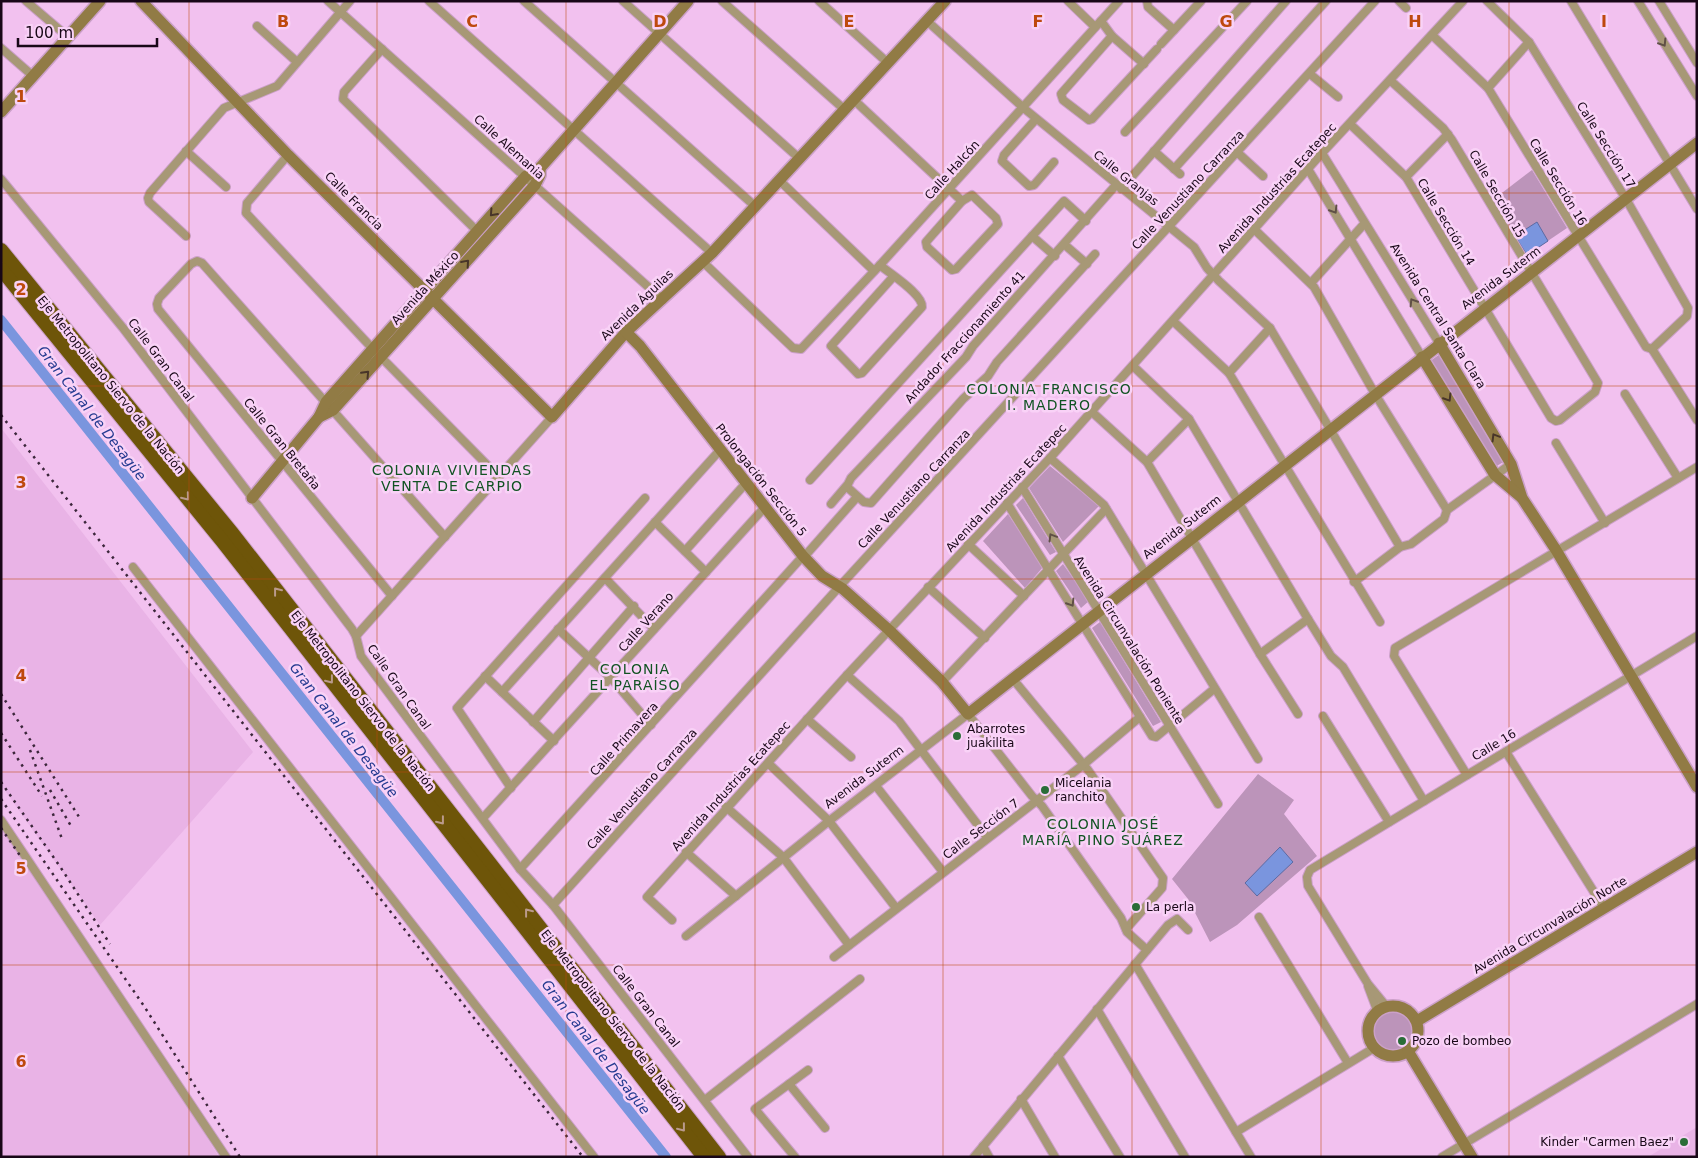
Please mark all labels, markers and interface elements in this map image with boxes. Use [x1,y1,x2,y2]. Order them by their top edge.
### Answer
text: B [277,12,289,31]
text: C [466,12,478,31]
text: D [653,12,667,31]
text: E [844,12,854,31]
text: F [1033,12,1043,31]
text: G [1219,12,1233,31]
text: H [1408,12,1422,31]
text: I [1601,12,1607,31]
scale bar [18,15,156,47]
text: 100 m [25,24,73,42]
one-way arrow [1657,37,1667,46]
text: 1 [15,87,27,106]
street label: Calle Sección 17 [1574,99,1638,191]
street label: Calle Alemania [471,112,547,182]
street label: Avenida Industrias Ecatepec [1215,120,1339,256]
street label: Calle Venustiano Carranza [1129,127,1247,253]
street label: Calle Sección 16 [1526,136,1590,228]
street label: Calle Halcón [922,138,982,202]
street label: Calle Granjas [1091,147,1161,209]
street label: Calle Sección 15 [1466,148,1528,240]
street label: Calle Francia [322,169,386,233]
street label: Calle Sección 14 [1414,176,1478,268]
one-way arrow [1327,205,1337,214]
one-way arrow [490,207,499,216]
street label: Avenida Central Santa Clara [1387,241,1489,391]
street label: Avenida Suterm [1459,244,1543,312]
street label: Avenida México [388,249,462,327]
one-way arrow [460,259,469,268]
street label: Avenida Águilas [597,266,676,343]
street label: Andador Fraccionamiento 41 [902,268,1028,406]
text: 2 [15,280,27,299]
street label: Eje Metropolitano Siervo de la Nación [35,293,187,477]
one-way arrow [1410,299,1420,308]
street label: Calle Gran Canal [125,316,197,404]
water label: Gran Canal de Desagüe [35,343,149,483]
one-way arrow [361,370,370,379]
district label: COLONIA FRANCISCO I. MADERO [966,381,1132,413]
one-way arrow [1441,393,1451,402]
street label: Calle Gran Bretaña [241,395,323,493]
street label: Prolongación Sección 5 [713,421,809,539]
street label: Avenida Industrias Ecatepec [943,421,1069,555]
street label: Calle Venustiano Carranza [855,426,973,552]
one-way arrow [1492,434,1502,443]
district label: COLONIA VIVIENDAS VENTA DE CARPIO [372,462,532,494]
text: 3 [15,473,27,492]
one-way arrow [181,491,190,500]
street label: Avenida Suterm [1140,492,1224,562]
one-way arrow [1049,533,1058,542]
street label: Avenida Circunvalación Poniente [1071,553,1187,727]
one-way arrow [274,588,282,597]
street label: Calle Verano [616,589,676,655]
one-way arrow [1065,598,1074,607]
street label: Eje Metropolitano Siervo de la Nación [288,608,438,794]
street label: Calle Gran Canal [364,642,434,732]
water label: Gran Canal de Desagüe [287,660,401,800]
district label: COLONIA EL PARAÍSO [590,661,681,693]
text: 4 [15,666,27,685]
one-way arrow [324,674,333,683]
street label: Calle Primavera [587,699,661,779]
street label: Avenida Industrias Ecatepec [669,718,793,854]
place label: Abarrotes juakilita [966,722,1025,750]
street label: Calle Venustiano Carranza [584,726,700,852]
street label: Calle 16 [1469,726,1519,764]
marker: Abarrotes juakilita [951,730,963,742]
street label: Avenida Suterm [822,743,906,811]
place label: Micelania ranchito [1055,776,1112,804]
marker: Micelania ranchito [1039,784,1051,796]
street label: Calle Sección 7 [940,796,1022,862]
one-way arrow [436,815,444,824]
district label: COLONIA JOSÉ MARÍA PINO SUÁREZ [1022,816,1184,848]
text: 5 [15,859,27,878]
street label: Avenida Circunvalación Norte [1470,873,1630,977]
place label: La perla [1146,900,1194,914]
marker: La perla [1130,901,1142,913]
one-way arrow [525,909,533,918]
street label: Eje Metropolitano Siervo de la Nación [538,927,688,1113]
street label: Calle Gran Canal [610,962,682,1050]
water label: Gran Canal de Desagüe [539,977,653,1117]
place label: Pozo de bombeo [1412,1034,1511,1048]
marker: Pozo de bombeo [1396,1035,1408,1047]
text: 6 [15,1052,27,1071]
one-way arrow [676,1122,684,1131]
place label: Kinder "Carmen Baez" [1540,1135,1674,1149]
marker: Kinder "Carmen Baez" [1678,1136,1690,1148]

